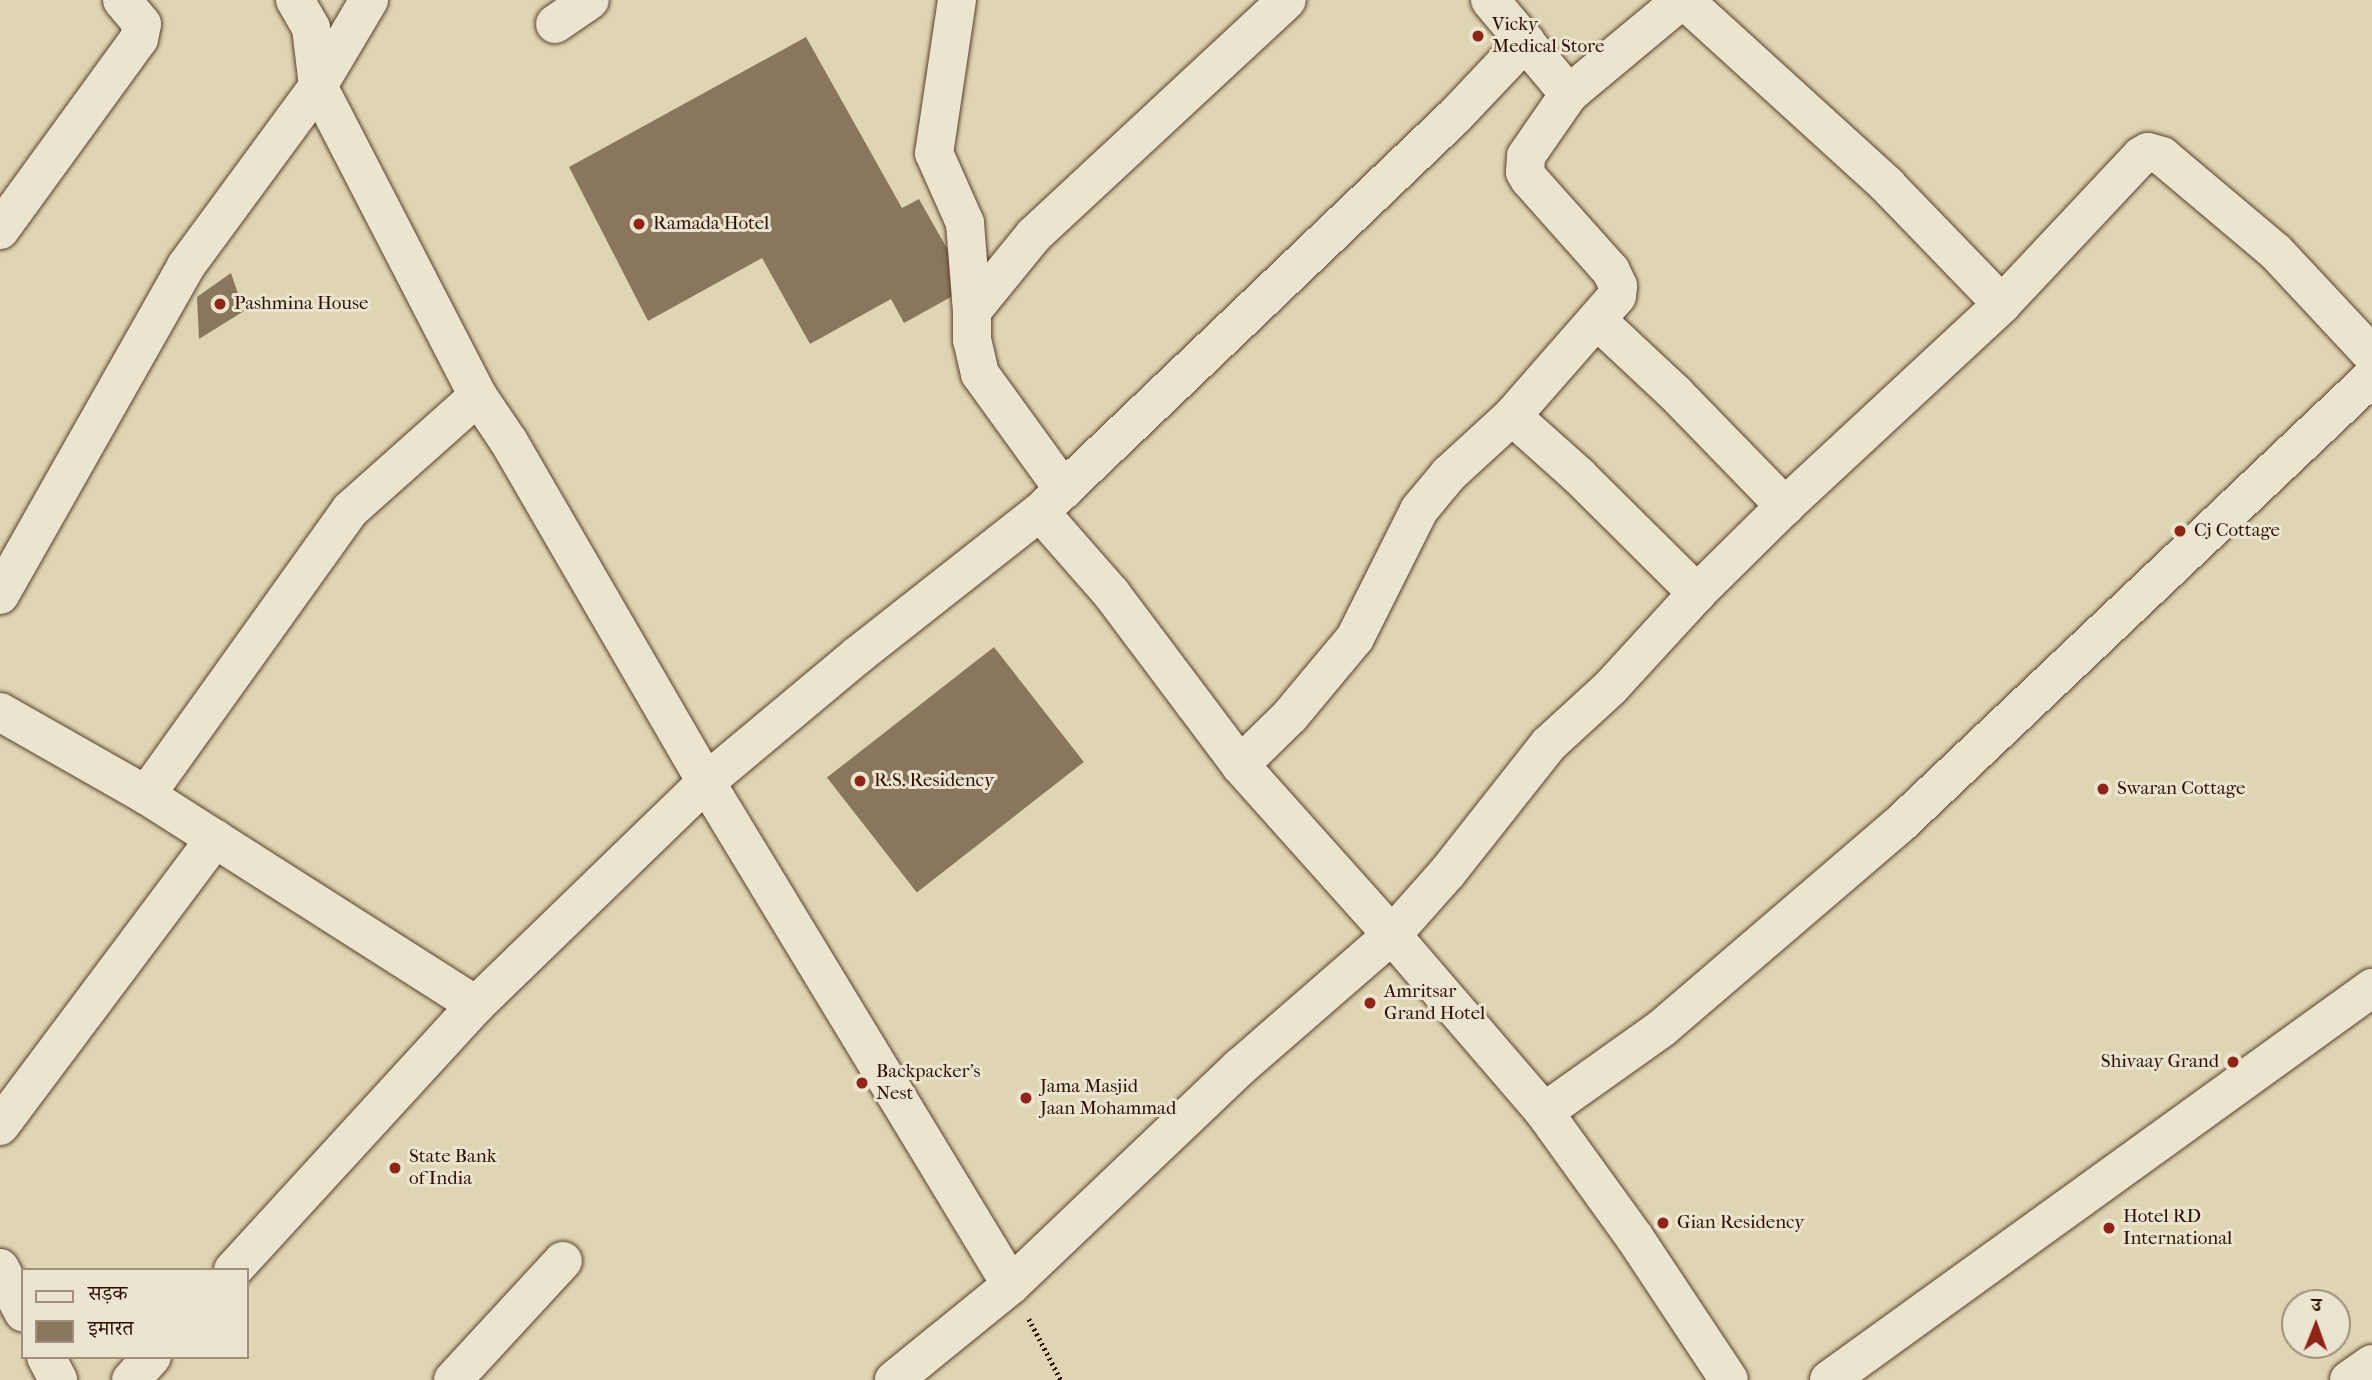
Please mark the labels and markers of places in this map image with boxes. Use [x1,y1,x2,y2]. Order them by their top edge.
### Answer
place label: Vicky Medical Store [1492,14,1604,58]
marker: Vicky Medical Store [1470,28,1486,44]
place label: Ramada Hotel [653,213,769,235]
marker: Ramada Hotel [631,216,647,232]
place label: Pashmina House [234,293,368,315]
marker: Pashmina House [212,296,228,312]
place label: Cj Cottage [2194,520,2280,542]
marker: Cj Cottage [2172,523,2188,539]
place label: R.S. Residency [874,770,994,792]
marker: R.S. Residency [852,773,868,789]
place label: Swaran Cottage [2117,778,2245,800]
marker: Swaran Cottage [2095,781,2111,797]
place label: Amritsar Grand Hotel [1384,981,1485,1025]
marker: Amritsar Grand Hotel [1362,995,1378,1011]
place label: Shivaay Grand [2101,1051,2219,1073]
marker: Shivaay Grand [2225,1054,2241,1070]
place label: Backpacker’s Nest [876,1061,981,1105]
marker: Backpacker’s Nest [854,1075,870,1091]
place label: Jama Masjid Jaan Mohammad [1040,1076,1176,1120]
marker: Jama Masjid Jaan Mohammad [1018,1090,1034,1106]
place label: State Bank of India [409,1146,497,1190]
marker: State Bank of India [387,1160,403,1176]
place label: Hotel RD International [2123,1206,2232,1250]
place label: Gian Residency [1677,1212,1804,1234]
marker: Gian Residency [1655,1215,1671,1231]
marker: Hotel RD International [2101,1220,2117,1236]

